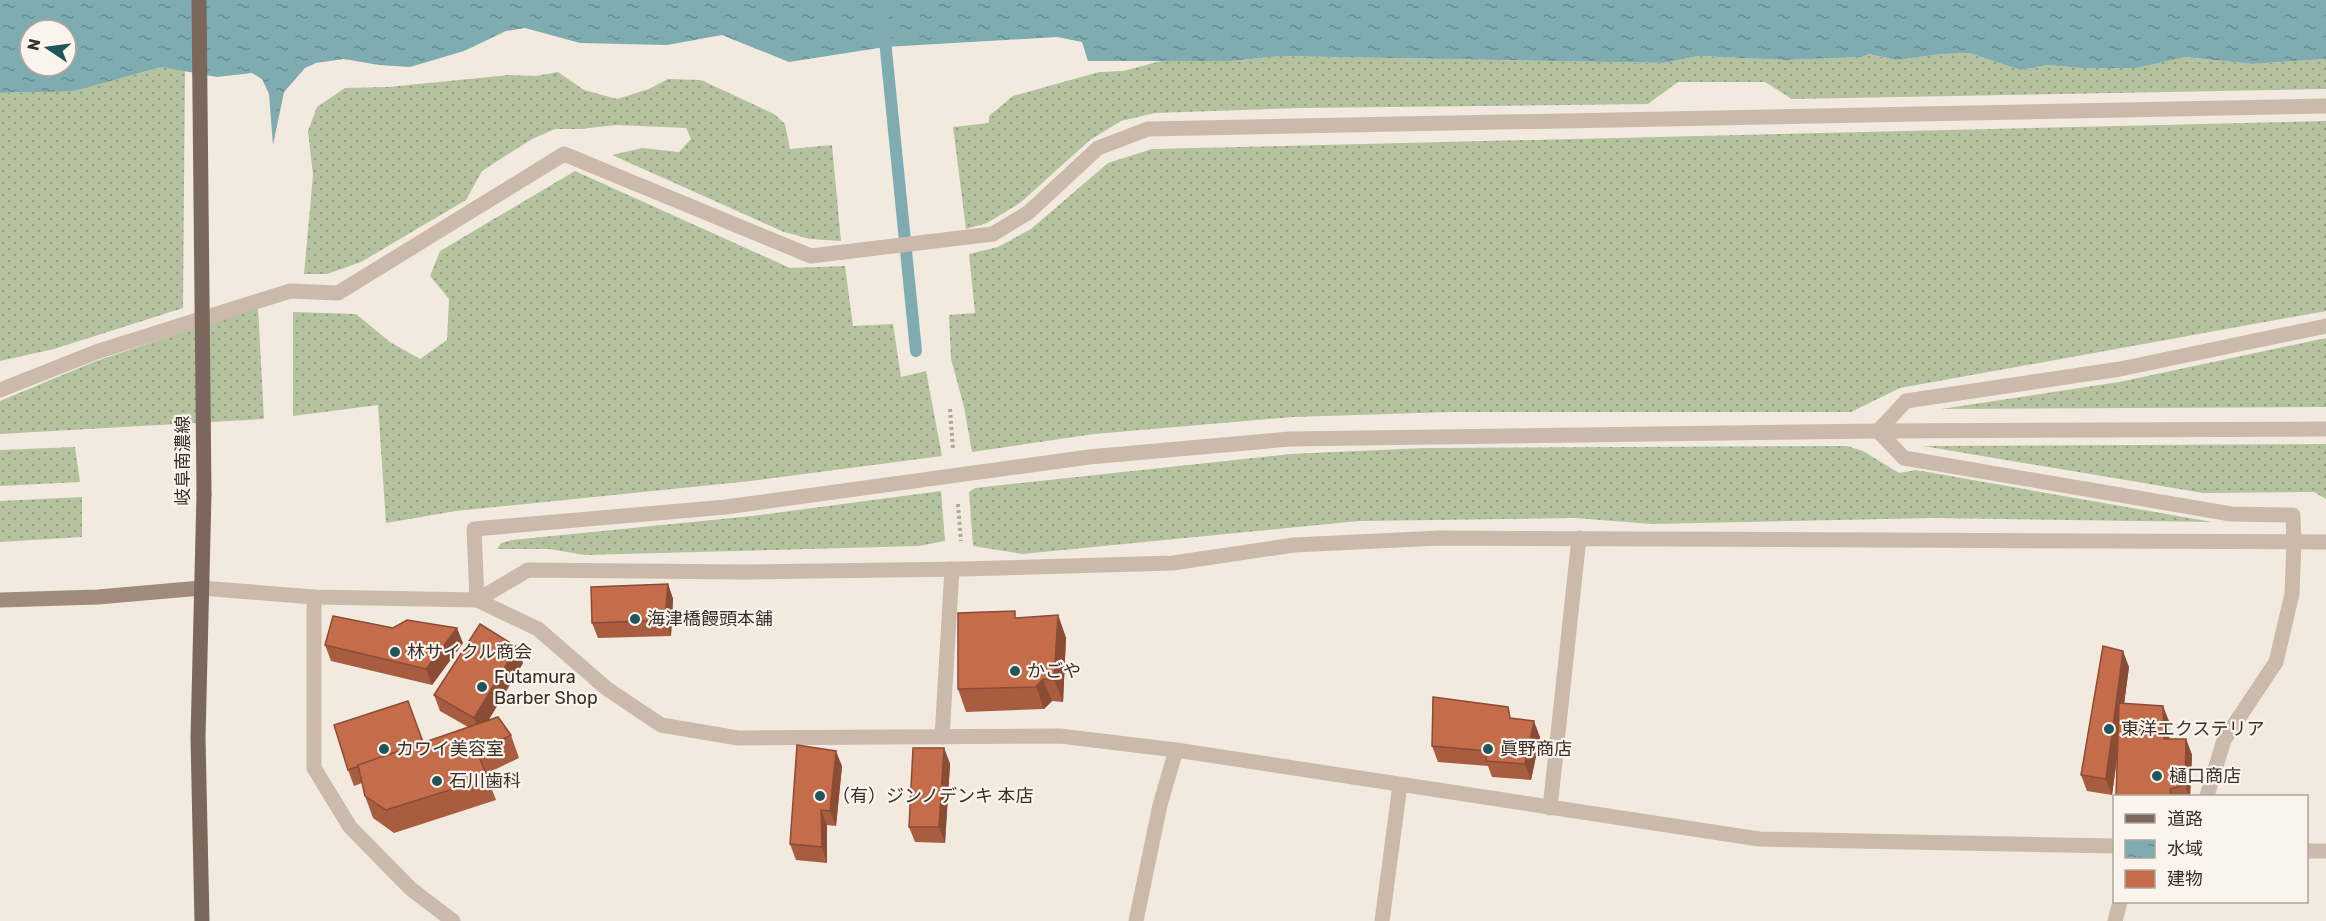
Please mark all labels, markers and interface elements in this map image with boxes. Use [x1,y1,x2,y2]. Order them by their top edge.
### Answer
north arrow [18,18,78,78]
text: N [23,37,44,52]
street label: 岐阜南濃線 [172,416,194,506]
place label: 海津橋饅頭本舗 [647,608,773,630]
marker: 海津橋饅頭本舗 [628,612,642,626]
place label: 林サイクル商会 [407,641,532,663]
marker: 林サイクル商会 [388,645,402,659]
place label: かごや [1027,660,1081,682]
marker: かごや [1008,664,1022,678]
place label: Futamura Barber Shop [494,666,598,709]
marker: Futamura Barber Shop [475,680,489,694]
place label: 東洋エクステリア [2121,718,2264,740]
marker: 東洋エクステリア [2102,722,2116,736]
place label: カワイ美容室 [396,738,504,760]
place label: 眞野商店 [1500,738,1572,760]
marker: カワイ美容室 [377,742,391,756]
marker: 眞野商店 [1481,742,1495,756]
place label: 樋口商店 [2169,765,2241,787]
marker: 樋口商店 [2150,769,2164,783]
place label: 石川歯科 [449,770,521,792]
marker: 石川歯科 [430,774,444,788]
place label: （有）ジンノデンキ 本店 [832,785,1034,807]
marker: （有）ジンノデンキ 本店 [813,789,827,803]
legend [2113,795,2308,903]
text: 道路 [2167,808,2203,830]
text: 水域 [2167,838,2203,860]
text: 建物 [2167,868,2203,890]

